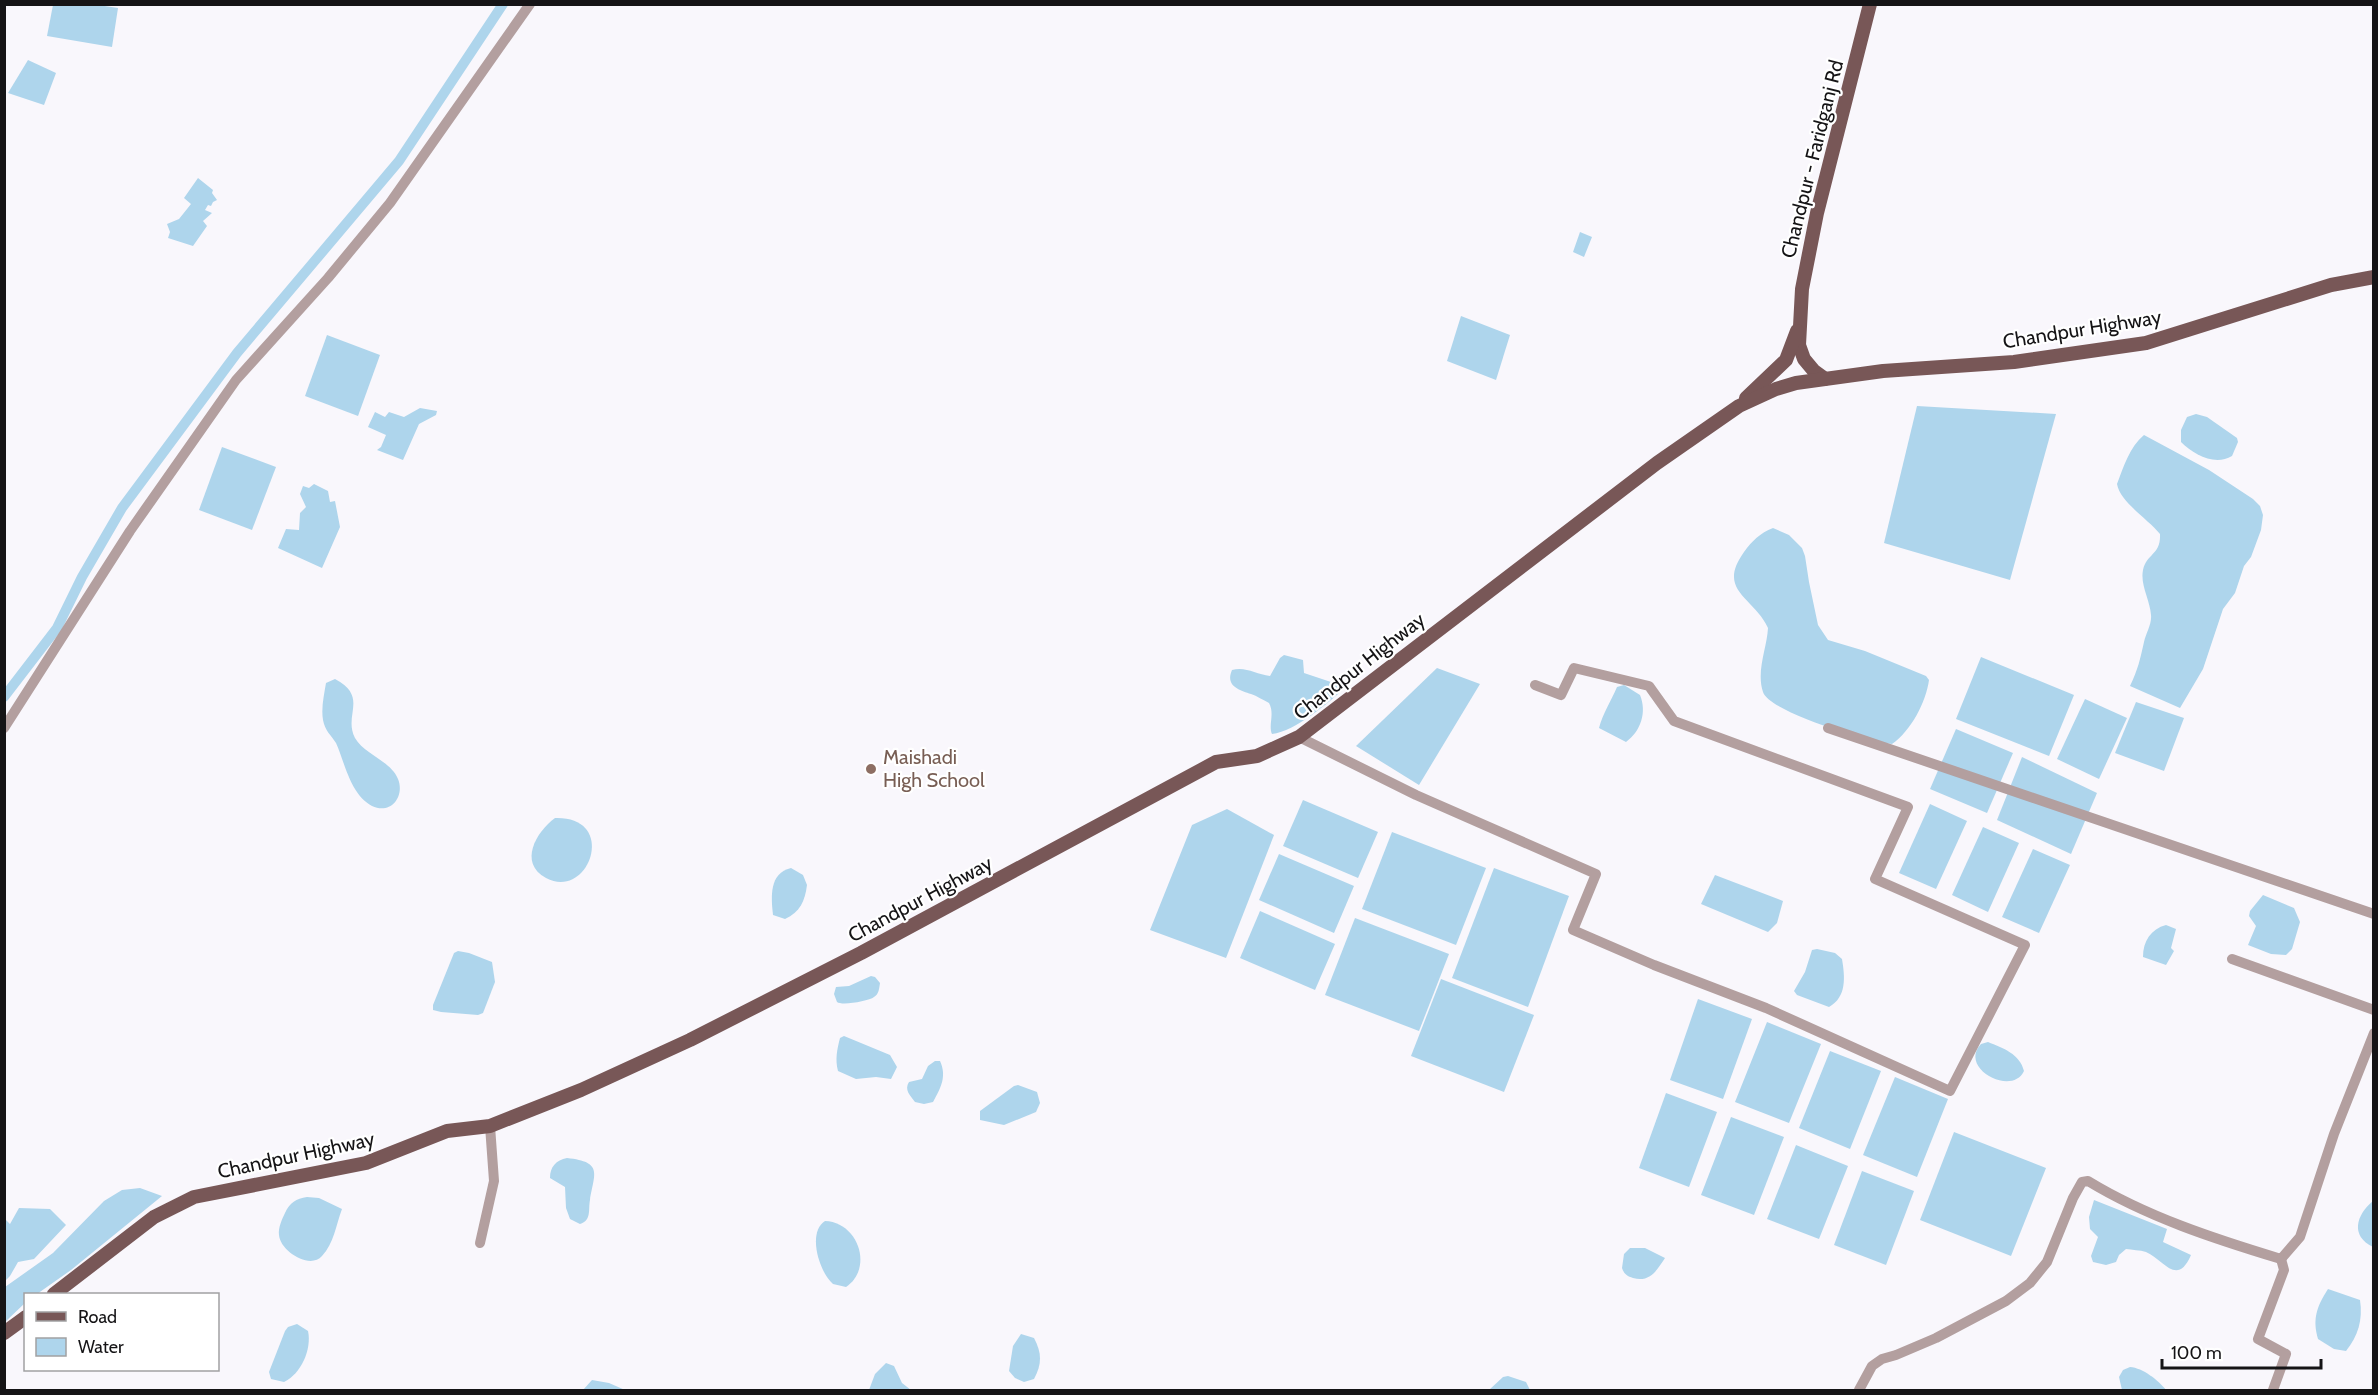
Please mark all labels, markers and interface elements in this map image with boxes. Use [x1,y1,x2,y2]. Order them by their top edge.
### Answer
street label: Chandpur - Faridganj Rd [1776,57,1848,261]
street label: Chandpur Highway [2001,305,2163,353]
street label: Chandpur Highway [1289,607,1429,725]
place label: Maishadi High School [883,745,985,792]
marker: Maishadi High School [864,762,878,776]
street label: Chandpur Highway [844,851,996,947]
street label: Chandpur Highway [215,1127,377,1183]
legend [24,1293,219,1371]
text: Road [78,1306,117,1328]
scale bar [2162,1332,2321,1370]
text: Water [78,1336,124,1358]
text: 100 m [2171,1342,2222,1364]

